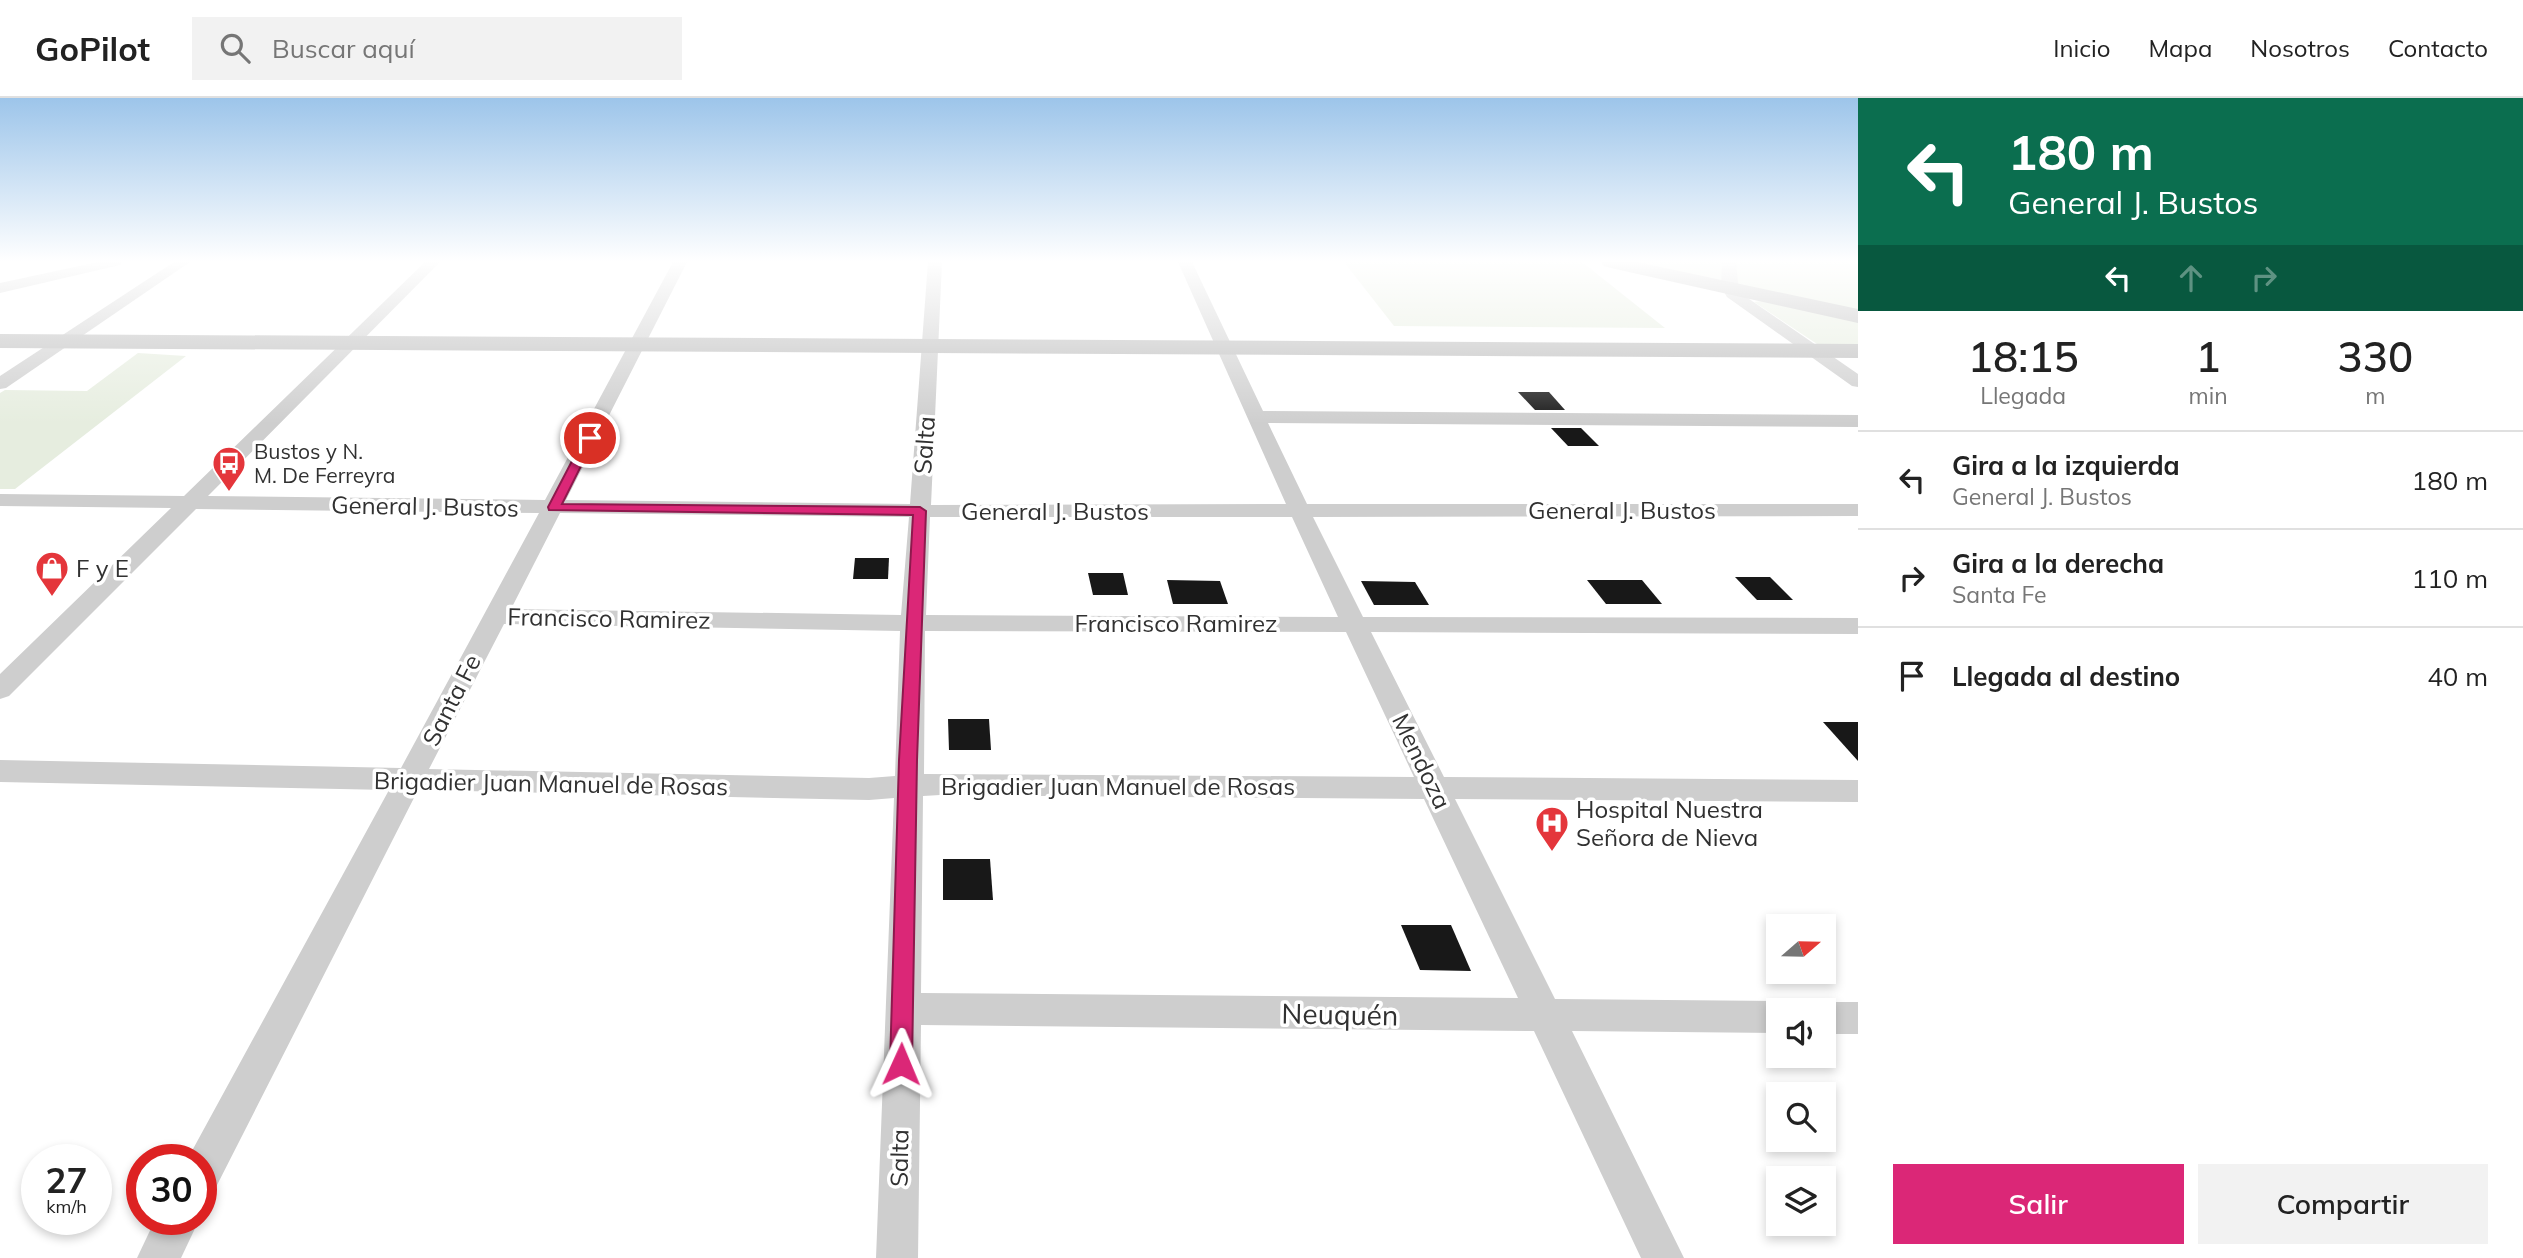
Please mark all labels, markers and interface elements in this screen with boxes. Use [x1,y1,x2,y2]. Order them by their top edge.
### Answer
search box [192,17,682,80]
text: GoPilot [35,28,150,69]
icon: search [216,29,254,67]
text: Buscar aquí [272,32,415,65]
text: Inicio [2053,33,2110,63]
text: Mapa [2148,33,2212,63]
text: Nosotros [2250,33,2350,63]
text: Contacto [2388,33,2488,63]
text: 180 m [2008,121,2154,182]
icon: left [1893,126,1984,217]
text: General J. Bustos [2008,182,2258,222]
icon: left [2099,259,2137,297]
icon: ahead [2172,259,2210,297]
icon: right [2245,259,2283,297]
text: 18:15 [1968,330,2079,383]
text: 1 [2195,330,2221,383]
text: 330 [2338,330,2413,383]
text: Llegada [1980,381,2066,410]
text: min [2188,381,2228,410]
text: m [2365,381,2385,410]
pin [560,408,620,468]
street label: Salta [907,415,941,475]
icon: arrive [571,419,609,457]
place label: Bustos y N. M. De Ferreyra [254,438,395,488]
bus stop icon: Bustos y N. M. De Ferreyra [210,444,248,493]
text: Gira a la izquierda [1952,449,2180,482]
icon: left [1893,461,1931,499]
text: 180 m [2412,464,2488,497]
text: General J. Bustos [1952,482,2132,511]
street label: General J. Bustos [331,489,519,523]
street label: General J. Bustos [1528,495,1716,525]
street label: General J. Bustos [961,496,1149,526]
text: Gira a la derecha [1952,547,2164,580]
shop icon: F y E [33,549,71,598]
place label: F y E [76,553,129,583]
icon: right [1893,559,1931,597]
text: 110 m [2412,562,2488,595]
text: Santa Fe [1952,580,2046,609]
street label: Francisco Ramirez [507,601,711,635]
street label: Francisco Ramirez [1074,608,1278,638]
street label: Santa Fe [415,649,487,751]
icon: arrive [1893,657,1931,695]
text: Llegada al destino [1952,660,2180,693]
text: 40 m [2427,660,2488,693]
street label: Mendoza [1386,708,1458,814]
street label: Brigadier Juan Manuel de Rosas [374,765,728,801]
street label: Brigadier Juan Manuel de Rosas [941,771,1295,801]
place label: Hospital Nuestra Señora de Nieva [1576,794,1763,852]
hospital icon: Hospital Nuestra Señora de Nieva [1533,804,1571,853]
north arrow [1766,914,1836,984]
map controls [1766,914,1836,1236]
street label: Neuquén [1281,995,1399,1033]
button: sound [1766,998,1836,1068]
position arrow [864,1027,938,1101]
button: search [1766,1082,1836,1152]
street label: Salta [883,1129,915,1187]
speed limit sign: 30 [126,1144,217,1235]
text: 27 [45,1158,88,1202]
button: Salir [1893,1164,2184,1244]
button: Compartir [2198,1164,2488,1244]
button: layers [1766,1166,1836,1236]
text: km/h [46,1195,87,1218]

